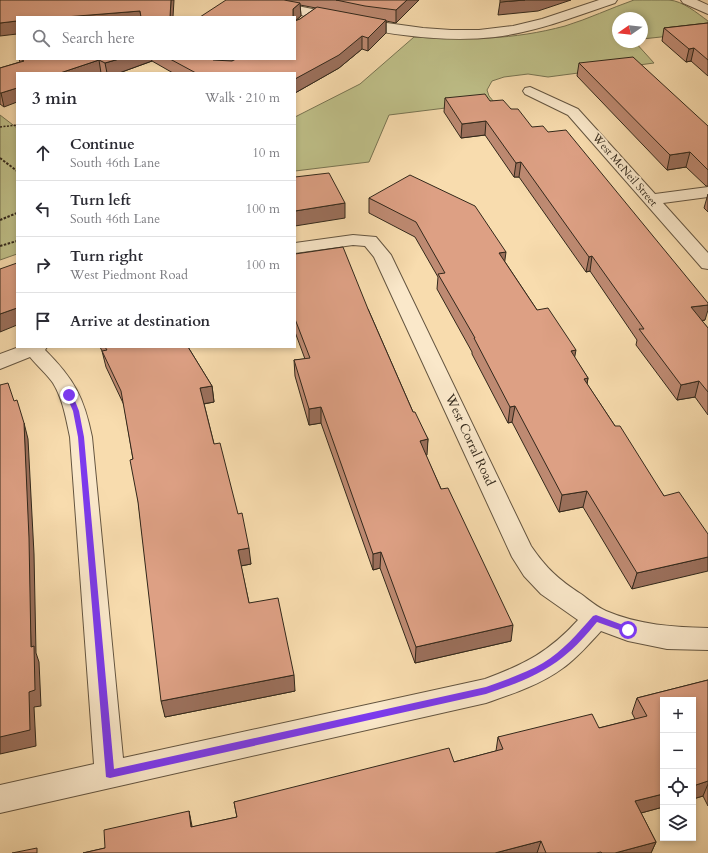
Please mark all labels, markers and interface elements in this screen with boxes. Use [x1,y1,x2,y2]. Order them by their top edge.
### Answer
north arrow [612,12,648,48]
search box [16,16,296,60]
icon: search [30,27,52,49]
text: Search here [62,28,135,48]
text: 3 min [32,87,77,110]
text: Walk · 210 m [205,89,280,107]
street label: West McNeil Street [588,129,661,210]
text: Continue [70,134,135,154]
icon: ahead [32,142,54,164]
text: 10 m [252,144,280,162]
text: South 46th Lane [70,154,160,172]
text: Turn left [70,190,131,210]
icon: left [32,198,54,220]
text: 100 m [246,200,280,218]
text: South 46th Lane [70,210,160,228]
text: Turn right [70,246,143,266]
icon: right [32,254,54,276]
text: 100 m [246,256,280,274]
text: West Piedmont Road [70,266,188,284]
icon: arrive [32,310,54,332]
text: Arrive at destination [70,311,210,331]
route end [60,386,78,404]
street label: West Corral Road [440,390,499,489]
route start [619,621,637,639]
map controls [660,697,696,841]
button: + [660,697,696,733]
button: − [660,733,696,769]
button: locate [660,769,696,805]
button: layers [660,805,696,841]

